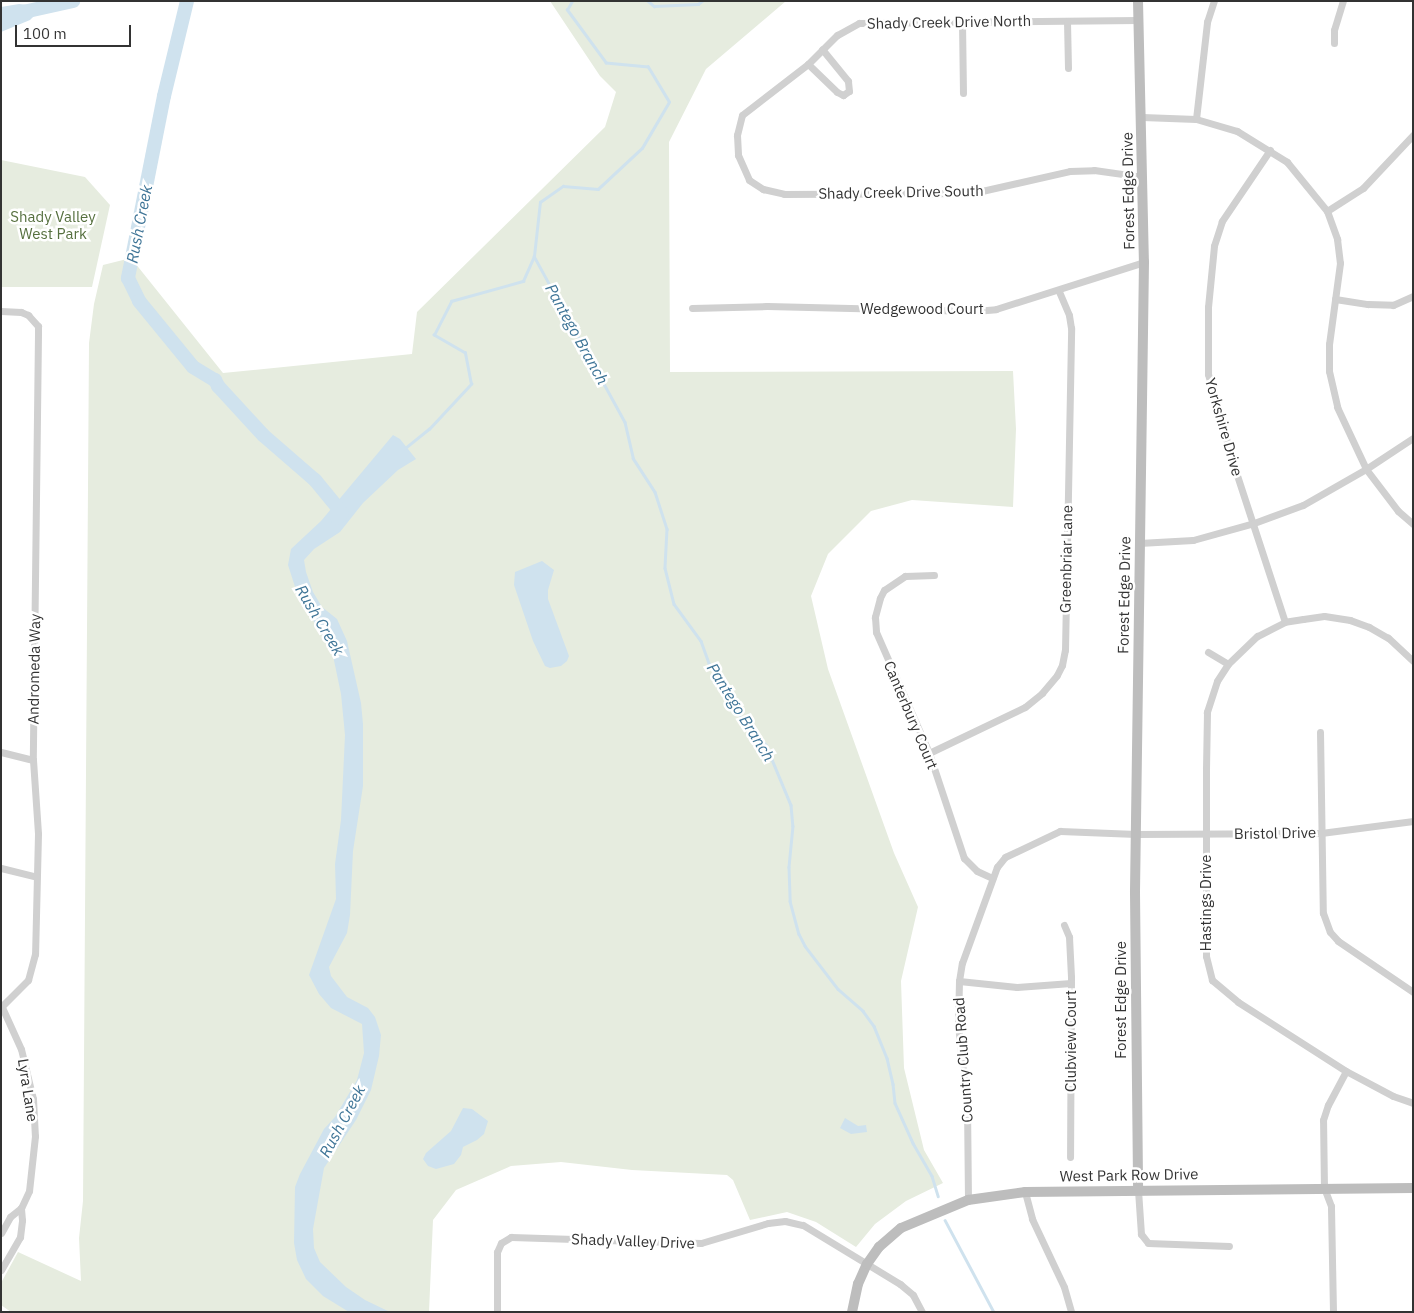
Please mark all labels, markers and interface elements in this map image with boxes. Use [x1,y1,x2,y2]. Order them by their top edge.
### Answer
street label: Shady Creek Drive North [867,12,1031,32]
scale bar [18,15,134,47]
text: 100 m [23,24,67,43]
street label: Forest Edge Drive [1118,132,1138,250]
street label: Shady Creek Drive South [818,182,984,202]
water label: Rush Creek [122,183,156,265]
park label: Shady Valley West Park [10,207,96,242]
water label: Pantego Branch [541,280,613,388]
street label: Wedgewood Court [860,300,984,318]
street label: Yorkshire Drive [1201,376,1247,478]
street label: Greenbriar Lane [1056,505,1076,613]
street label: Forest Edge Drive [1114,536,1134,654]
water label: Rush Creek [291,581,349,659]
street label: Andromeda Way [24,613,44,725]
street label: Canterbury Court [880,658,942,772]
water label: Pantego Branch [703,659,779,765]
street label: Bristol Drive [1234,823,1316,843]
street label: Hastings Drive [1197,855,1215,951]
street label: Forest Edge Drive [1112,941,1130,1059]
street label: Clubview Court [1062,990,1080,1092]
street label: Country Club Road [950,997,976,1123]
street label: Lyra Lane [14,1057,42,1123]
water label: Rush Creek [315,1082,369,1160]
street label: West Park Row Drive [1059,1165,1199,1185]
street label: Shady Valley Drive [571,1230,695,1252]

